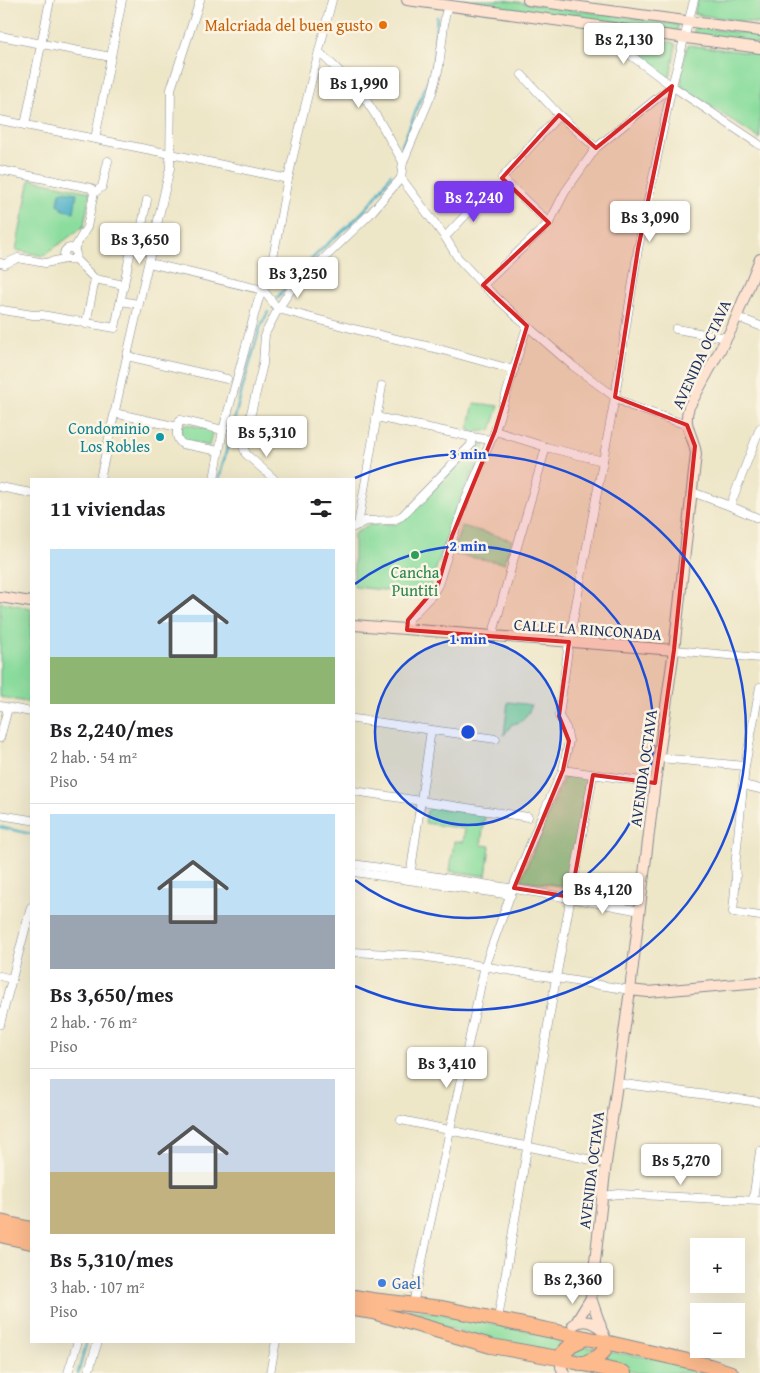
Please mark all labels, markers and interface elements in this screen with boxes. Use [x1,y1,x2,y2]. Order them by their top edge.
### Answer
place label: Malcriada del buen gusto [205,13,373,37]
marker: Malcriada del buen gusto [377,19,389,31]
pin: Bs 2,130 [572,22,676,65]
text: Bs 2,130 [595,27,653,51]
pin: Bs 1,990 [307,66,411,109]
text: Bs 1,990 [330,71,388,95]
pin: Bs 2,240 [422,180,526,223]
text: Bs 2,240 [445,185,503,209]
pin: Bs 3,090 [598,200,702,243]
text: Bs 3,090 [621,205,679,229]
pin: Bs 3,650 [88,222,192,265]
text: Bs 3,650 [111,227,169,251]
pin: Bs 3,250 [246,256,350,299]
text: Bs 3,250 [269,261,327,285]
street label: AVENIDA OCTAVA [665,295,737,413]
place label: Condominio Los Robles [68,416,150,458]
pin: Bs 5,310 [215,416,319,458]
text: Bs 5,310 [238,420,296,444]
marker: Condominio Los Robles [154,431,166,443]
text: 3 min [449,443,487,464]
text: 11 viviendas [50,493,166,524]
icon: filters [307,494,335,522]
text: 2 min [449,535,487,556]
marker: Cancha Puntiti [409,549,421,561]
place label: Cancha Puntiti [391,560,440,602]
icon: home [148,581,238,671]
street label: CALLE LA RINCONADA [513,612,663,646]
text: 1 min [449,628,487,649]
street label: AVENIDA OCTAVA [623,707,663,828]
text: Bs 2,240/mes [50,714,173,745]
centre of rings [459,723,477,741]
text: 2 hab. · 54 m² [50,745,137,769]
text: Piso [50,769,78,793]
icon: home [148,847,238,937]
pin: Bs 4,120 [551,872,655,915]
text: Bs 4,120 [574,877,632,901]
text: Bs 3,650/mes [50,979,173,1010]
text: 2 hab. · 76 m² [50,1010,137,1034]
text: Piso [50,1034,78,1058]
pin: Bs 3,410 [395,1046,499,1089]
text: Bs 3,410 [418,1051,476,1075]
street label: AVENIDA OCTAVA [572,1109,610,1230]
icon: home [148,1112,238,1202]
pin: Bs 5,270 [629,1144,733,1186]
text: Bs 5,270 [652,1148,710,1172]
map controls [690,1238,745,1358]
button: + [690,1238,745,1293]
text: Bs 5,310/mes [50,1244,173,1275]
pin: Bs 2,360 [521,1262,625,1305]
text: Bs 2,360 [544,1267,602,1291]
place label: Gael [392,1271,422,1295]
text: 3 hab. · 107 m² [50,1275,145,1299]
marker: Gael [376,1277,388,1289]
text: Piso [50,1299,78,1323]
button: − [690,1303,745,1358]

